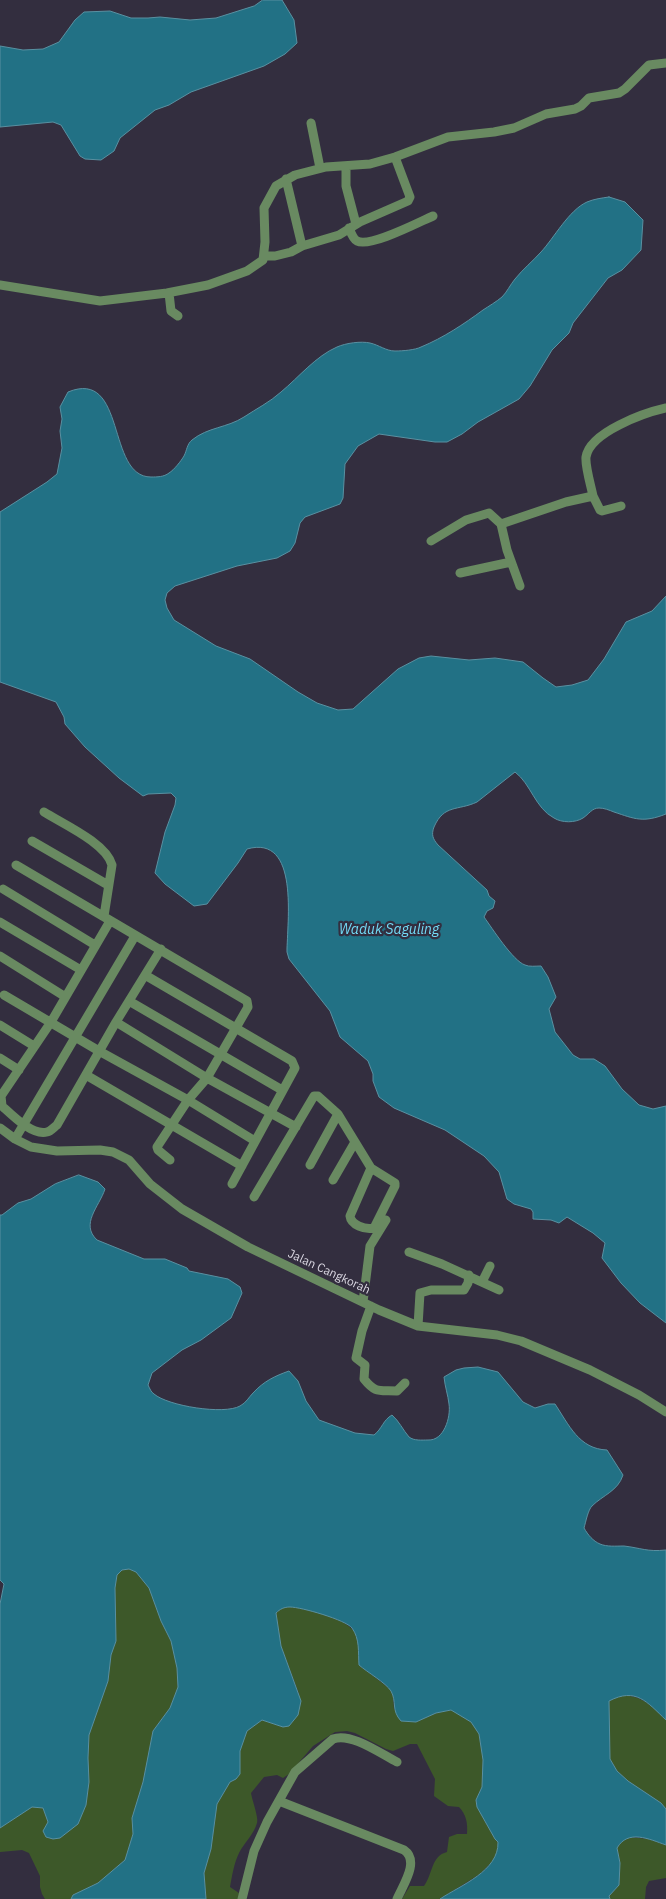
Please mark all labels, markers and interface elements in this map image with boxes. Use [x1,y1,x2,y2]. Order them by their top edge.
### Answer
water label: Waduk Saguling [339,922,439,938]
street label: Jalan Cangkorah [285,1247,373,1297]

